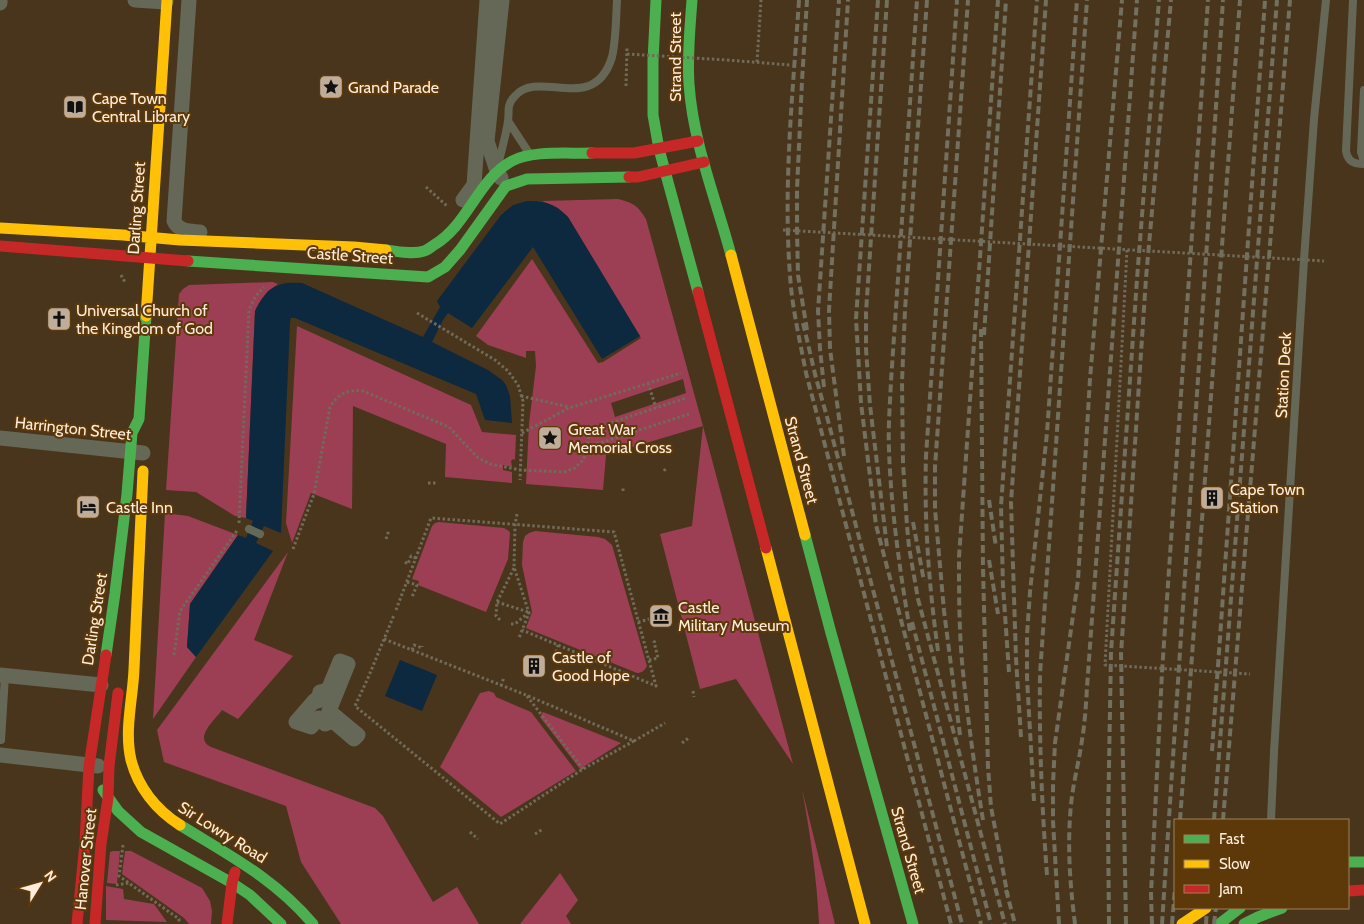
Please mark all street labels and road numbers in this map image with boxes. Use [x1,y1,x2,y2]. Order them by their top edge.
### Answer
street label: Strand Street [666,12,685,102]
street label: Darling Street [124,160,149,255]
street label: Castle Street [306,243,394,268]
street label: Station Deck [1272,331,1295,419]
street label: Harrington Street [14,413,133,444]
street label: Strand Street [781,414,822,506]
street label: Darling Street [78,571,111,667]
street label: Sir Lowry Road [175,798,271,867]
street label: Strand Street [887,804,930,896]
street label: Hanover Street [71,807,100,911]

